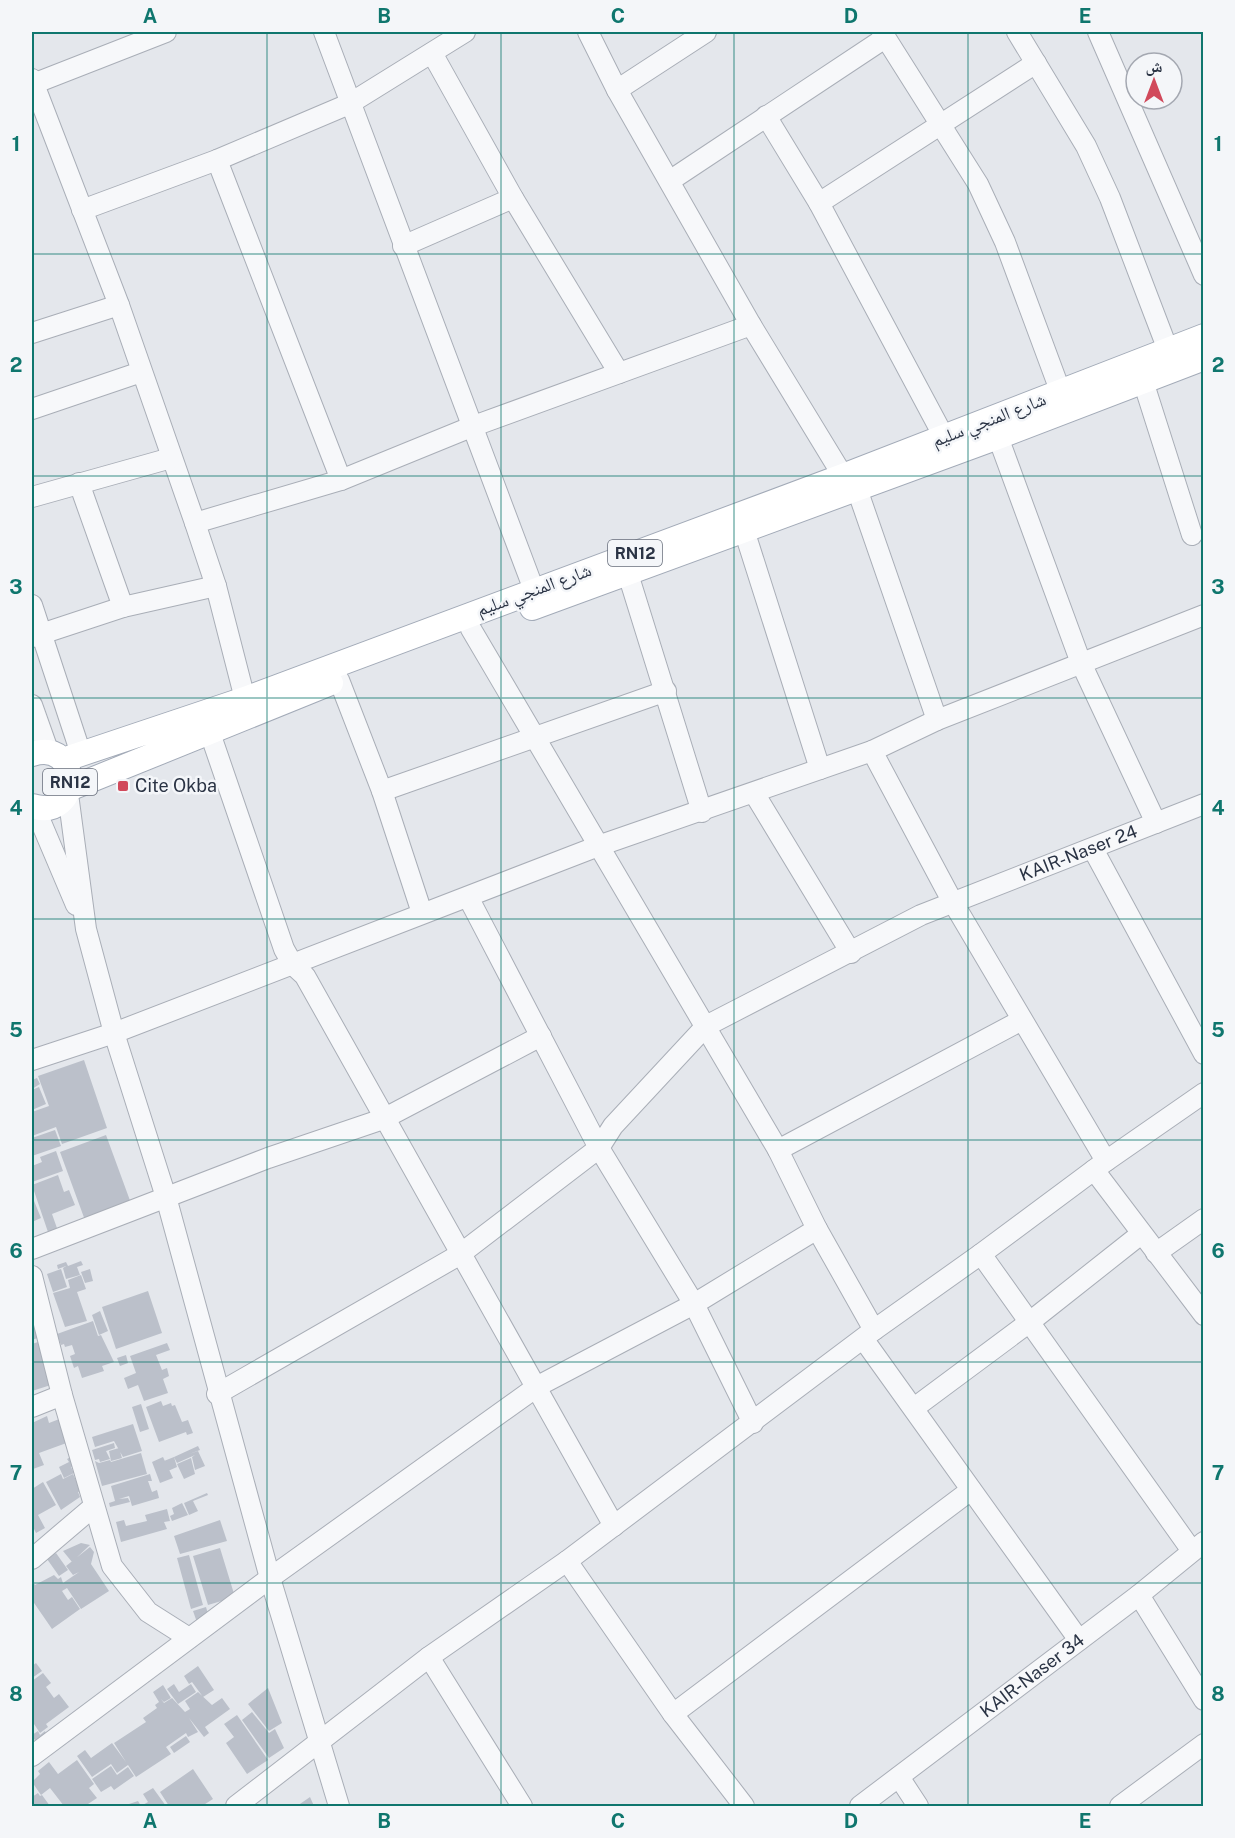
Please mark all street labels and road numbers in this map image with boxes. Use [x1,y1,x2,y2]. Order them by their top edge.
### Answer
street label: شارع المنجي سليم [929,388,1050,455]
road number: RN12 [608,540,662,566]
street label: شارع المنجي سليم [474,559,596,624]
road number: RN12 [43,769,97,795]
street label: KAIR-Naser 24 [1016,820,1140,885]
street label: KAIR-Naser 34 [976,1629,1088,1722]

